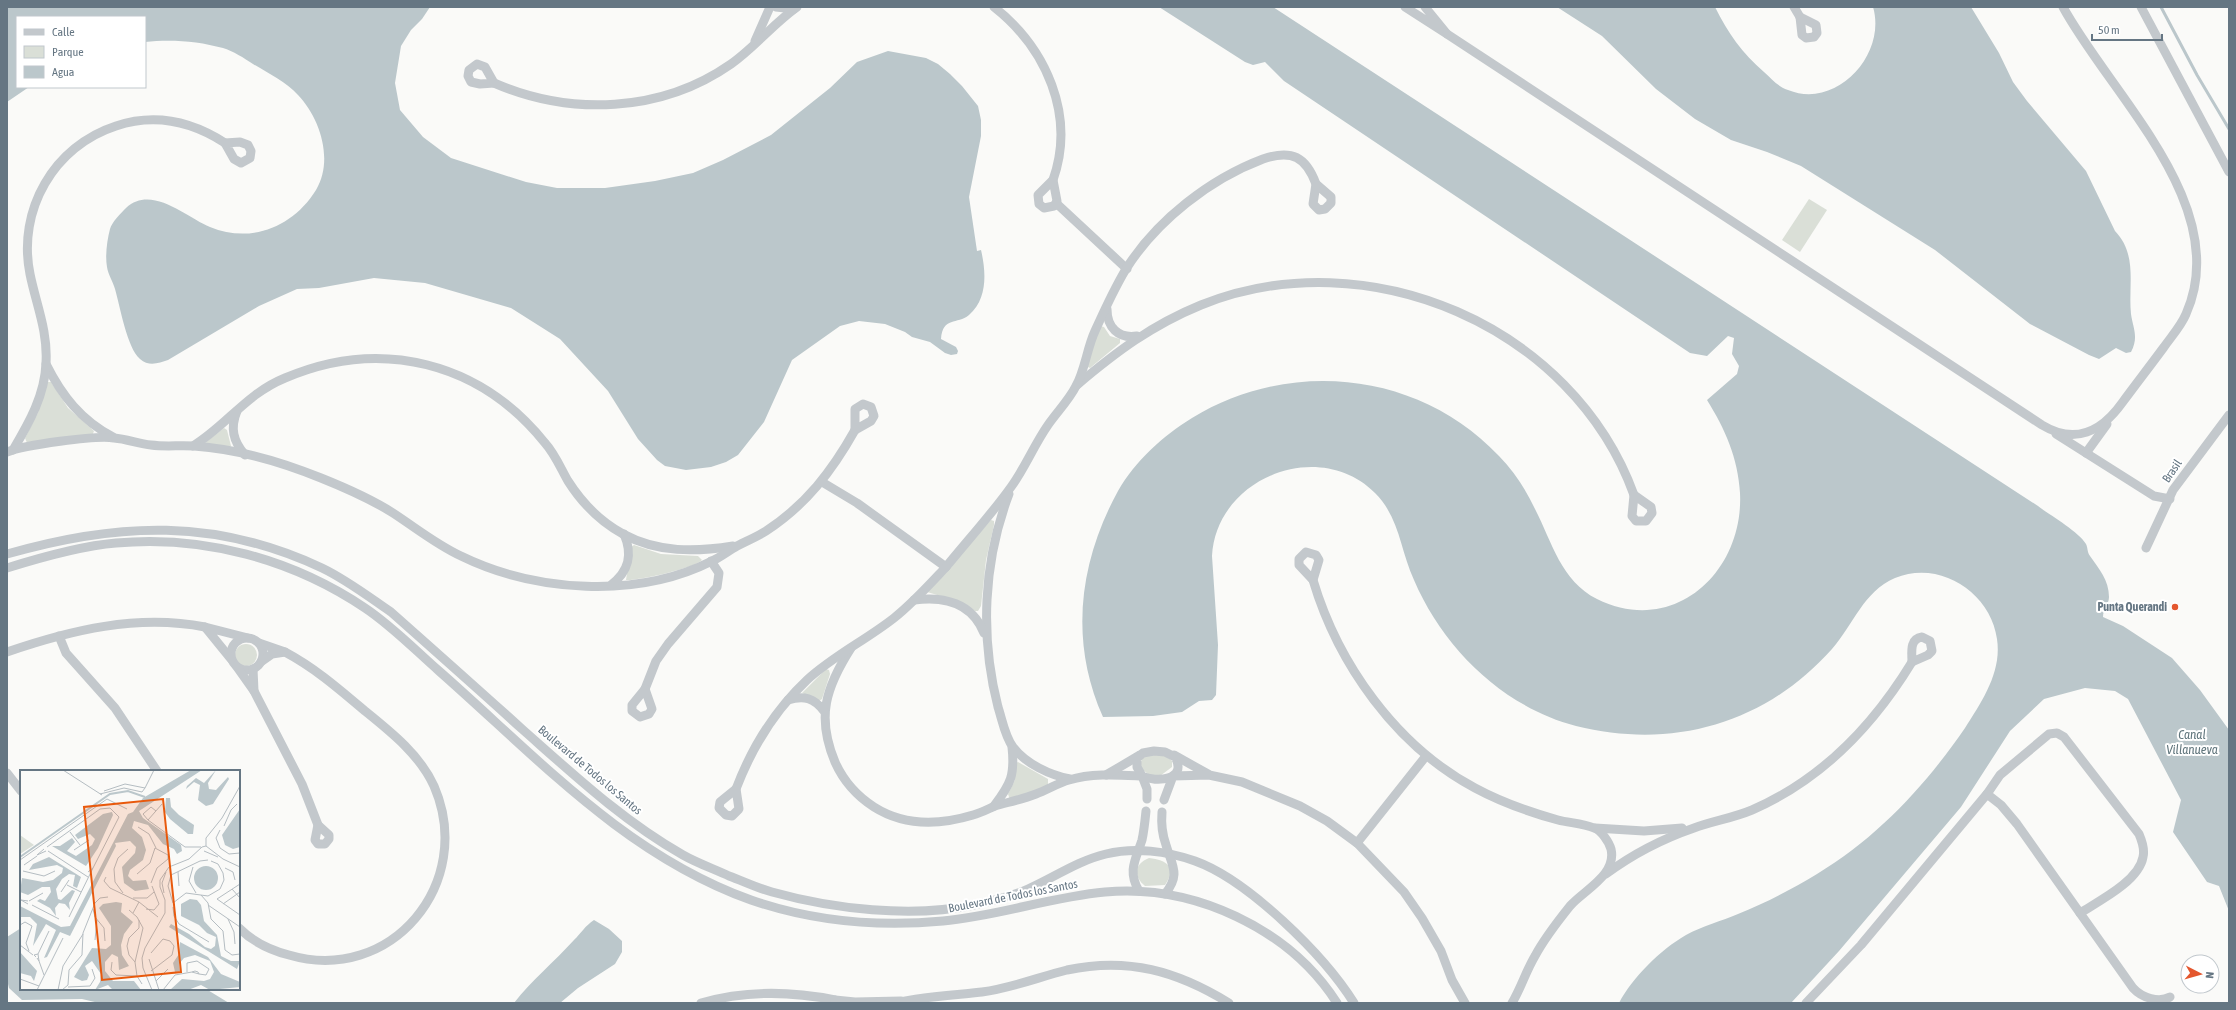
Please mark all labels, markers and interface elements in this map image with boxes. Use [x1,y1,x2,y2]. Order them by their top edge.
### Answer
legend [16,16,146,88]
scale bar [2092,16,2162,42]
text: 50 m [2098,23,2120,37]
text: Calle [52,25,75,39]
text: Parque [52,45,84,59]
text: Agua [52,65,74,79]
street label: Brasil [2159,456,2185,485]
place label: Punta Querandi [2097,600,2167,614]
marker: Punta Querandi [2170,602,2180,612]
street label: Boulevard de Todos los Santos [535,722,645,818]
water label: Canal Villanueva [2166,727,2218,757]
inset map [20,770,240,990]
street label: Boulevard de Todos los Santos [947,877,1079,915]
north arrow [2180,954,2220,994]
text: N [2204,971,2216,979]

